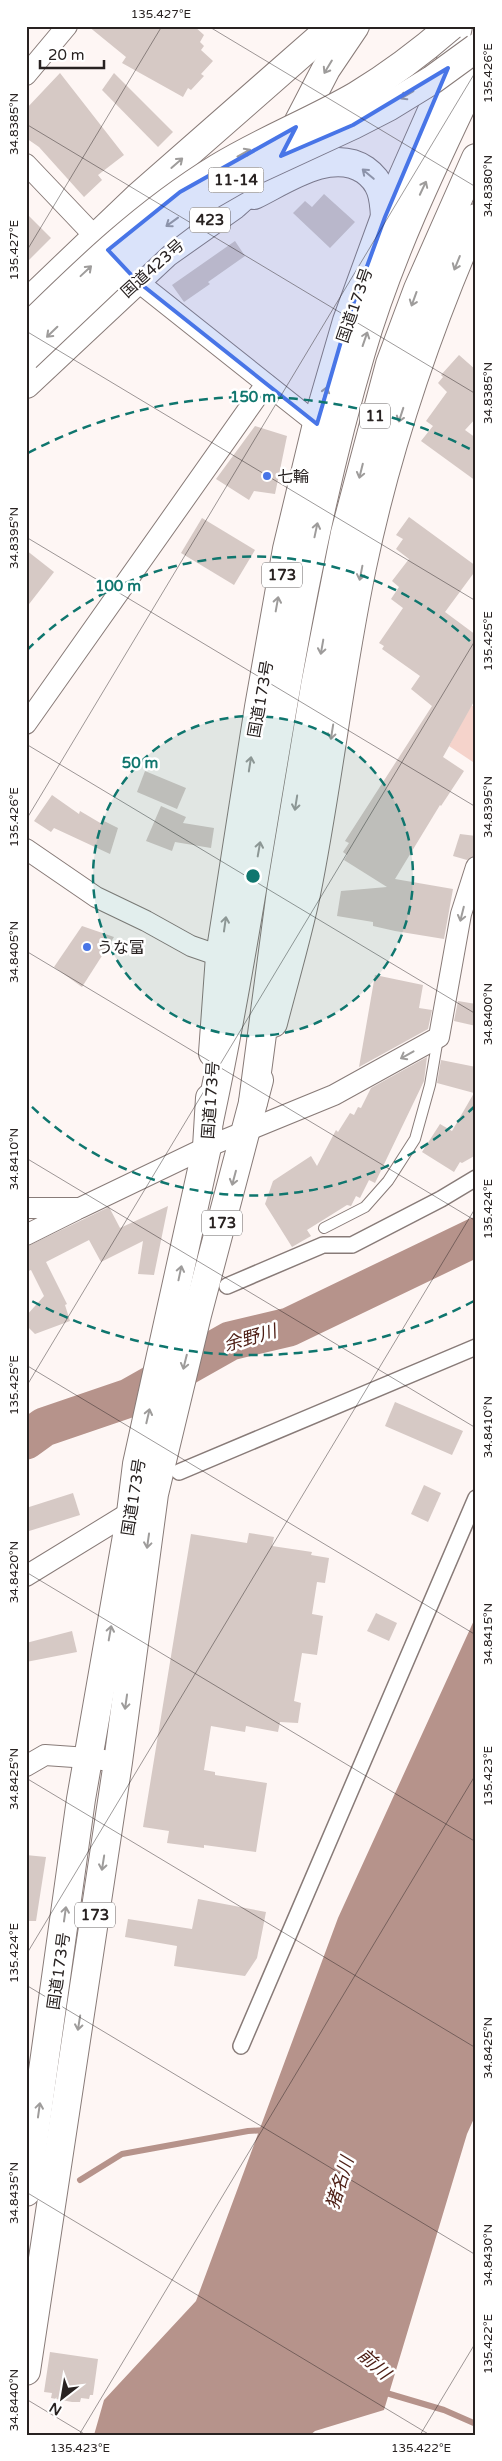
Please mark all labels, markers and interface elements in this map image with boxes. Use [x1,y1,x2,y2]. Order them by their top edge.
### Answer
text: 135.427°E [131,7,192,21]
scale bar [40,38,104,70]
text: 135.426°E [481,43,495,103]
text: 20 m [48,46,85,64]
one-way arrow [322,59,332,73]
one-way arrow [400,91,414,101]
text: 34.8385°N [7,93,21,155]
one-way arrow [237,148,252,158]
text: 34.8380°N [481,155,495,217]
one-way arrow [170,157,183,169]
road number: 11-14 [208,168,264,192]
one-way arrow [362,168,375,179]
one-way arrow [419,181,429,196]
road number: 423 [190,208,230,232]
one-way arrow [166,217,179,228]
text: 135.427°E [7,219,21,280]
street label: 国道423号 [117,235,188,302]
one-way arrow [452,255,461,270]
one-way arrow [80,265,93,277]
street label: 国道173号 [333,265,377,346]
one-way arrow [409,291,418,306]
one-way arrow [46,326,59,338]
one-way arrow [361,332,370,347]
text: 34.8385°N [481,362,495,424]
one-way arrow [321,387,331,403]
text: 150 m [230,388,276,406]
road number: 11 [360,404,390,428]
one-way arrow [396,407,406,423]
one-way arrow [356,462,365,478]
place label: 七輪 [277,467,309,487]
marker: 七輪 [261,470,273,482]
text: 34.8395°N [7,507,21,569]
one-way arrow [312,523,321,539]
road number: 173 [262,562,302,588]
one-way arrow [356,564,365,580]
text: 100 m [95,577,141,595]
one-way arrow [273,596,282,612]
text: 135.425°E [481,611,495,671]
one-way arrow [317,638,327,654]
street label: 国道173号 [244,659,278,739]
one-way arrow [327,724,337,740]
text: 50 m [122,754,158,772]
one-way arrow [245,756,255,772]
text: 34.8395°N [481,776,495,838]
text: 135.426°E [7,787,21,847]
one-way arrow [290,795,300,811]
one-way arrow [255,842,265,858]
centre of rings [244,867,262,885]
one-way arrow [456,905,466,921]
one-way arrow [220,917,230,933]
text: 34.8405°N [7,921,21,983]
place label: うな富 [97,938,145,958]
marker: うな富 [81,941,93,953]
text: 34.8400°N [481,983,495,1045]
one-way arrow [399,1050,414,1060]
street label: 国道173号 [198,1060,224,1140]
text: 34.8410°N [7,1128,21,1190]
one-way arrow [228,1170,238,1186]
text: 135.424°E [481,1179,495,1239]
road number: 173 [202,1210,242,1236]
one-way arrow [176,1265,185,1281]
water label: 余野川 [221,1319,281,1356]
one-way arrow [180,1354,189,1370]
text: 135.425°E [7,1355,21,1415]
text: 34.8410°N [481,1396,495,1458]
one-way arrow [144,1409,153,1425]
street label: 国道173号 [118,1457,150,1537]
one-way arrow [143,1532,153,1548]
text: 34.8420°N [7,1541,21,1603]
text: 34.8415°N [481,1603,495,1665]
one-way arrow [106,1625,116,1641]
one-way arrow [121,1694,131,1710]
text: 135.423°E [481,1746,495,1806]
text: 34.8425°N [7,1748,21,1810]
one-way arrow [98,1854,108,1870]
road number: 173 [75,1902,115,1928]
one-way arrow [60,1906,70,1922]
text: 135.424°E [7,1923,21,1983]
street label: 国道173号 [44,1931,74,2011]
one-way arrow [73,2015,83,2031]
text: 34.8425°N [481,2017,495,2079]
one-way arrow [34,2102,44,2118]
water label: 猪名川 [322,2152,359,2212]
text: 34.8435°N [7,2162,21,2224]
text: 34.8430°N [481,2224,495,2286]
text: 135.422°E [481,2314,495,2374]
water label: 前川 [353,2344,396,2386]
text: 34.8440°N [7,2369,21,2431]
north arrow [38,2374,88,2424]
text: N [46,2399,65,2419]
text: 135.423°E [50,2441,110,2455]
text: 135.422°E [391,2441,451,2455]

